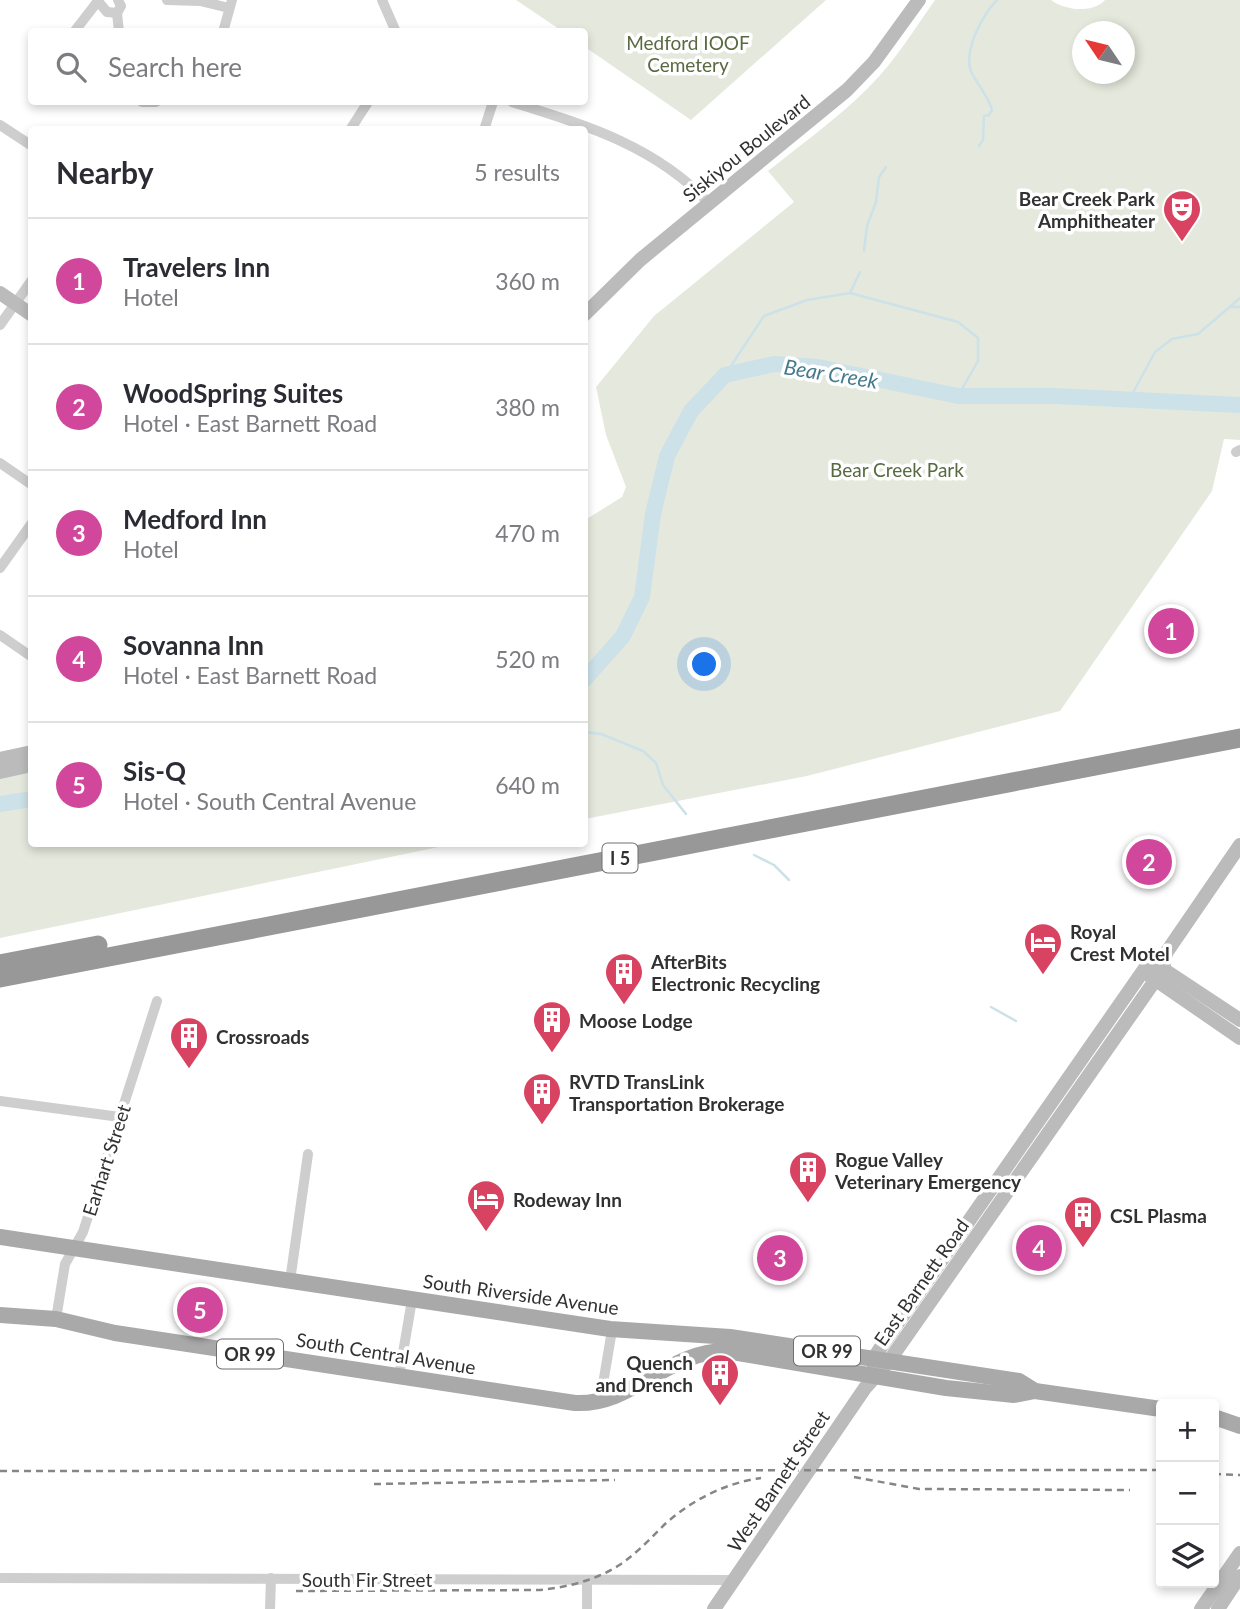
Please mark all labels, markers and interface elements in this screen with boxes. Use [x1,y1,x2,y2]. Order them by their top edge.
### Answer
north arrow [1072,21,1135,84]
search box [28,28,588,105]
park label: Medford IOOF Cemetery [626,31,750,76]
icon: search [52,48,90,86]
text: Search here [108,51,242,83]
street label: Siskiyou Boulevard [678,90,814,206]
text: Nearby [56,154,154,190]
text: 5 results [474,158,560,186]
place label: Bear Creek Park Amphitheater [1019,187,1156,232]
theatre icon: Bear Creek Park Amphitheater [1161,188,1203,243]
text: Travelers Inn [123,251,270,283]
text: 1 [72,267,86,295]
text: 360 m [495,267,560,295]
text: Hotel [123,283,179,311]
water label: Bear Creek [782,353,881,393]
text: WoodSpring Suites [123,377,343,409]
text: 2 [72,393,86,421]
text: 380 m [495,393,560,421]
text: Hotel · East Barnett Road [123,409,377,437]
park label: Bear Creek Park [830,458,964,481]
text: Medford Inn [123,503,267,535]
text: 3 [72,519,86,547]
text: 470 m [495,519,560,547]
text: Hotel [123,535,179,563]
pin: 1 [1148,605,1194,657]
text: Sovanna Inn [123,629,264,661]
text: 4 [72,645,86,673]
text: 520 m [495,645,560,673]
your location [687,647,721,681]
text: Hotel · East Barnett Road [123,661,377,689]
text: Sis-Q [123,755,186,787]
text: 5 [72,771,86,799]
text: 640 m [495,771,560,799]
text: Hotel · South Central Avenue [123,787,416,815]
pin: 2 [1126,836,1172,888]
road number: I 5 [602,844,638,872]
place label: Royal Crest Motel [1070,920,1170,965]
hotel icon: Royal Crest Motel [1022,921,1064,976]
place label: AfterBits Electronic Recycling [650,950,820,995]
building icon: AfterBits Electronic Recycling [603,951,645,1006]
building icon: Moose Lodge [531,999,573,1054]
place label: Moose Lodge [579,1009,693,1032]
building icon: Crossroads [168,1015,210,1070]
place label: Crossroads [216,1025,309,1048]
place label: RVTD TransLink Transportation Brokerage [569,1070,784,1115]
building icon: RVTD TransLink Transportation Brokerage [521,1071,563,1126]
street label: Earhart Street [77,1101,135,1219]
place label: Rogue Valley Veterinary Emergency [834,1148,1022,1193]
building icon: Rogue Valley Veterinary Emergency [787,1149,829,1204]
hotel icon: Rodeway Inn [465,1178,507,1233]
place label: Rodeway Inn [513,1188,622,1211]
building icon: CSL Plasma [1062,1194,1104,1249]
place label: CSL Plasma [1110,1204,1207,1227]
street label: East Barnett Road [869,1214,973,1350]
pin: 4 [1016,1222,1062,1274]
pin: 3 [757,1232,803,1284]
street label: South Riverside Avenue [422,1269,620,1319]
pin: 5 [177,1284,223,1336]
street label: South Central Avenue [295,1327,477,1379]
road number: OR 99 [794,1336,860,1366]
road number: OR 99 [217,1339,283,1368]
place label: Quench and Drench [595,1351,693,1396]
building icon: Quench and Drench [699,1352,741,1407]
map controls [1156,1399,1219,1588]
button: + [1156,1399,1219,1462]
street label: West Barnett Street [722,1406,834,1556]
button: − [1156,1462,1219,1525]
button: layers [1156,1525,1219,1588]
street label: South Fir Street [302,1568,432,1591]

